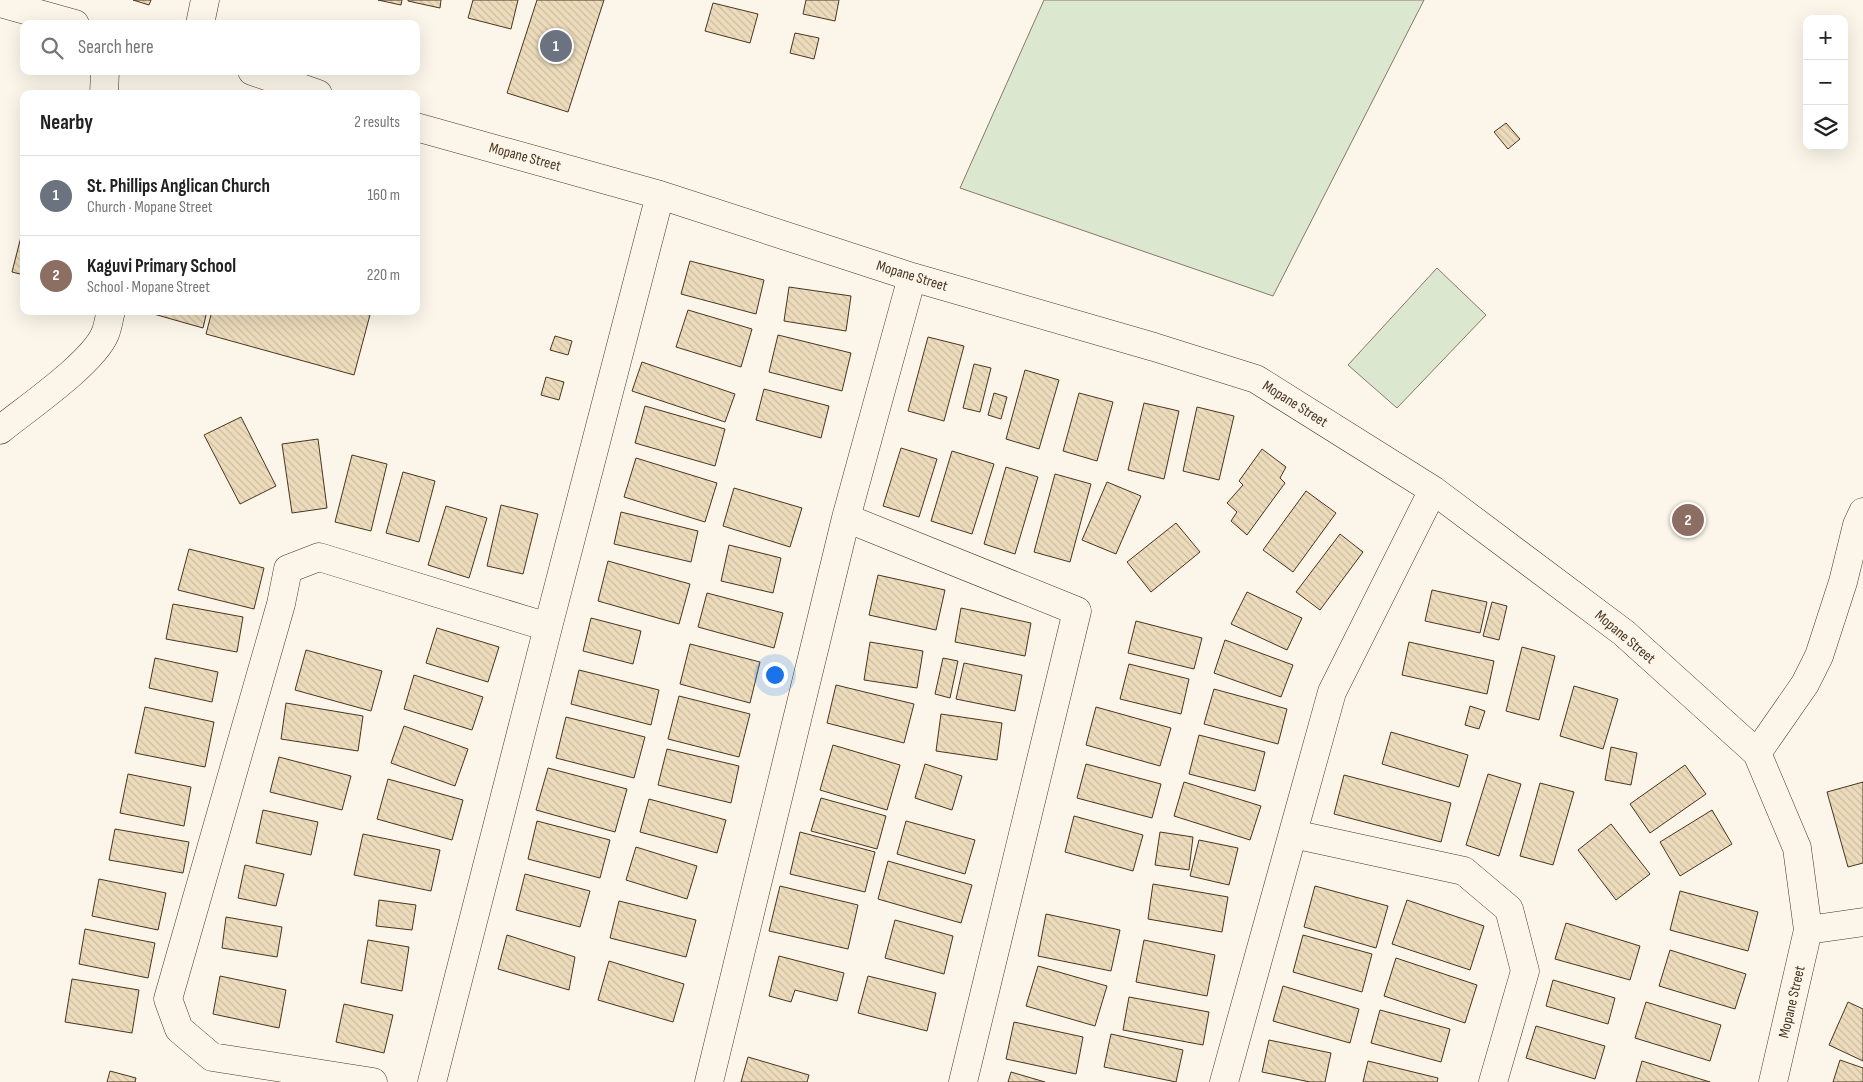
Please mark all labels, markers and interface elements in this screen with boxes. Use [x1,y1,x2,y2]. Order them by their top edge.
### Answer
map controls [1803,15,1848,150]
button: + [1803,15,1848,60]
search box [20,20,420,75]
pin: 1 [540,27,572,65]
icon: search [38,34,66,62]
text: Search here [78,36,154,59]
button: − [1803,60,1848,105]
button: layers [1803,105,1848,150]
text: Nearby [40,110,93,135]
text: 2 results [354,113,400,132]
street label: Mopane Street [487,138,563,176]
text: St. Phillips Anglican Church [87,175,270,198]
text: 1 [53,186,59,205]
text: 160 m [367,186,400,205]
text: Church · Mopane Street [87,198,213,217]
text: Kaguvi Primary School [87,255,236,278]
street label: Mopane Street [874,256,950,296]
text: 2 [52,266,60,285]
text: 220 m [367,266,400,285]
text: School · Mopane Street [87,278,210,297]
street label: Mopane Street [1259,376,1332,432]
pin: 2 [1672,501,1704,539]
street label: Mopane Street [1591,606,1660,668]
your location [762,662,788,688]
street label: Mopane Street [1774,964,1810,1040]

